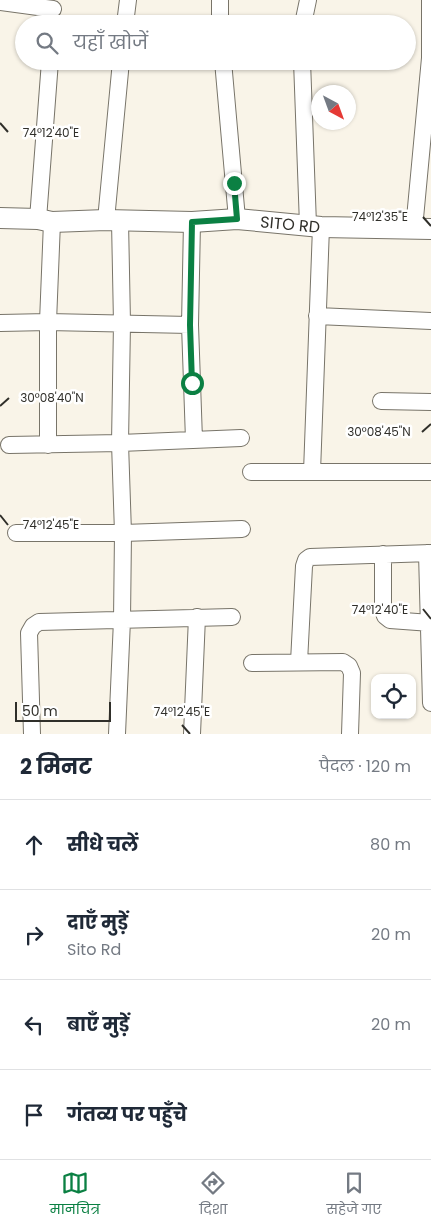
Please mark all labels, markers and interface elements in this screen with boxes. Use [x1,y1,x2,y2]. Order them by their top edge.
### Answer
search box [15,15,416,70]
icon: search [33,29,61,57]
text: यहाँ खोजें [73,29,148,56]
north arrow [311,85,356,130]
text: 74°12'40"E [23,124,79,141]
route end [223,172,246,195]
text: 74°12'35"E [352,208,408,225]
street label: SITO RD [259,210,321,239]
route start [181,372,204,395]
text: 30°08'40"N [20,389,84,406]
text: 30°08'45"N [347,423,411,440]
text: 74°12'45"E [23,516,79,533]
text: 74°12'40"E [352,601,408,618]
map controls [371,674,416,719]
button: locate [371,674,416,719]
scale bar [15,699,111,722]
text: 50 m [22,701,58,721]
text: 74°12'45"E [154,703,210,720]
text: 2 मिनट [20,752,92,781]
text: पैदल · 120 m [319,755,411,778]
icon: ahead [20,831,48,859]
text: सीधे चलें [67,831,138,858]
text: 80 m [370,833,411,856]
text: दाएँ मुड़ें [67,909,128,936]
icon: right [20,921,48,949]
text: 20 m [371,923,411,946]
text: Sito Rd [67,938,121,961]
icon: left [20,1011,48,1039]
text: बाएँ मुड़ें [67,1011,129,1038]
text: 20 m [371,1013,411,1036]
icon: arrive [20,1101,48,1129]
text: गंतव्य पर पहुँचे [67,1101,187,1128]
tab: मानचित्र [50,1169,100,1220]
tab: दिशा [199,1169,227,1220]
tab: सहेजे गए [327,1169,381,1220]

